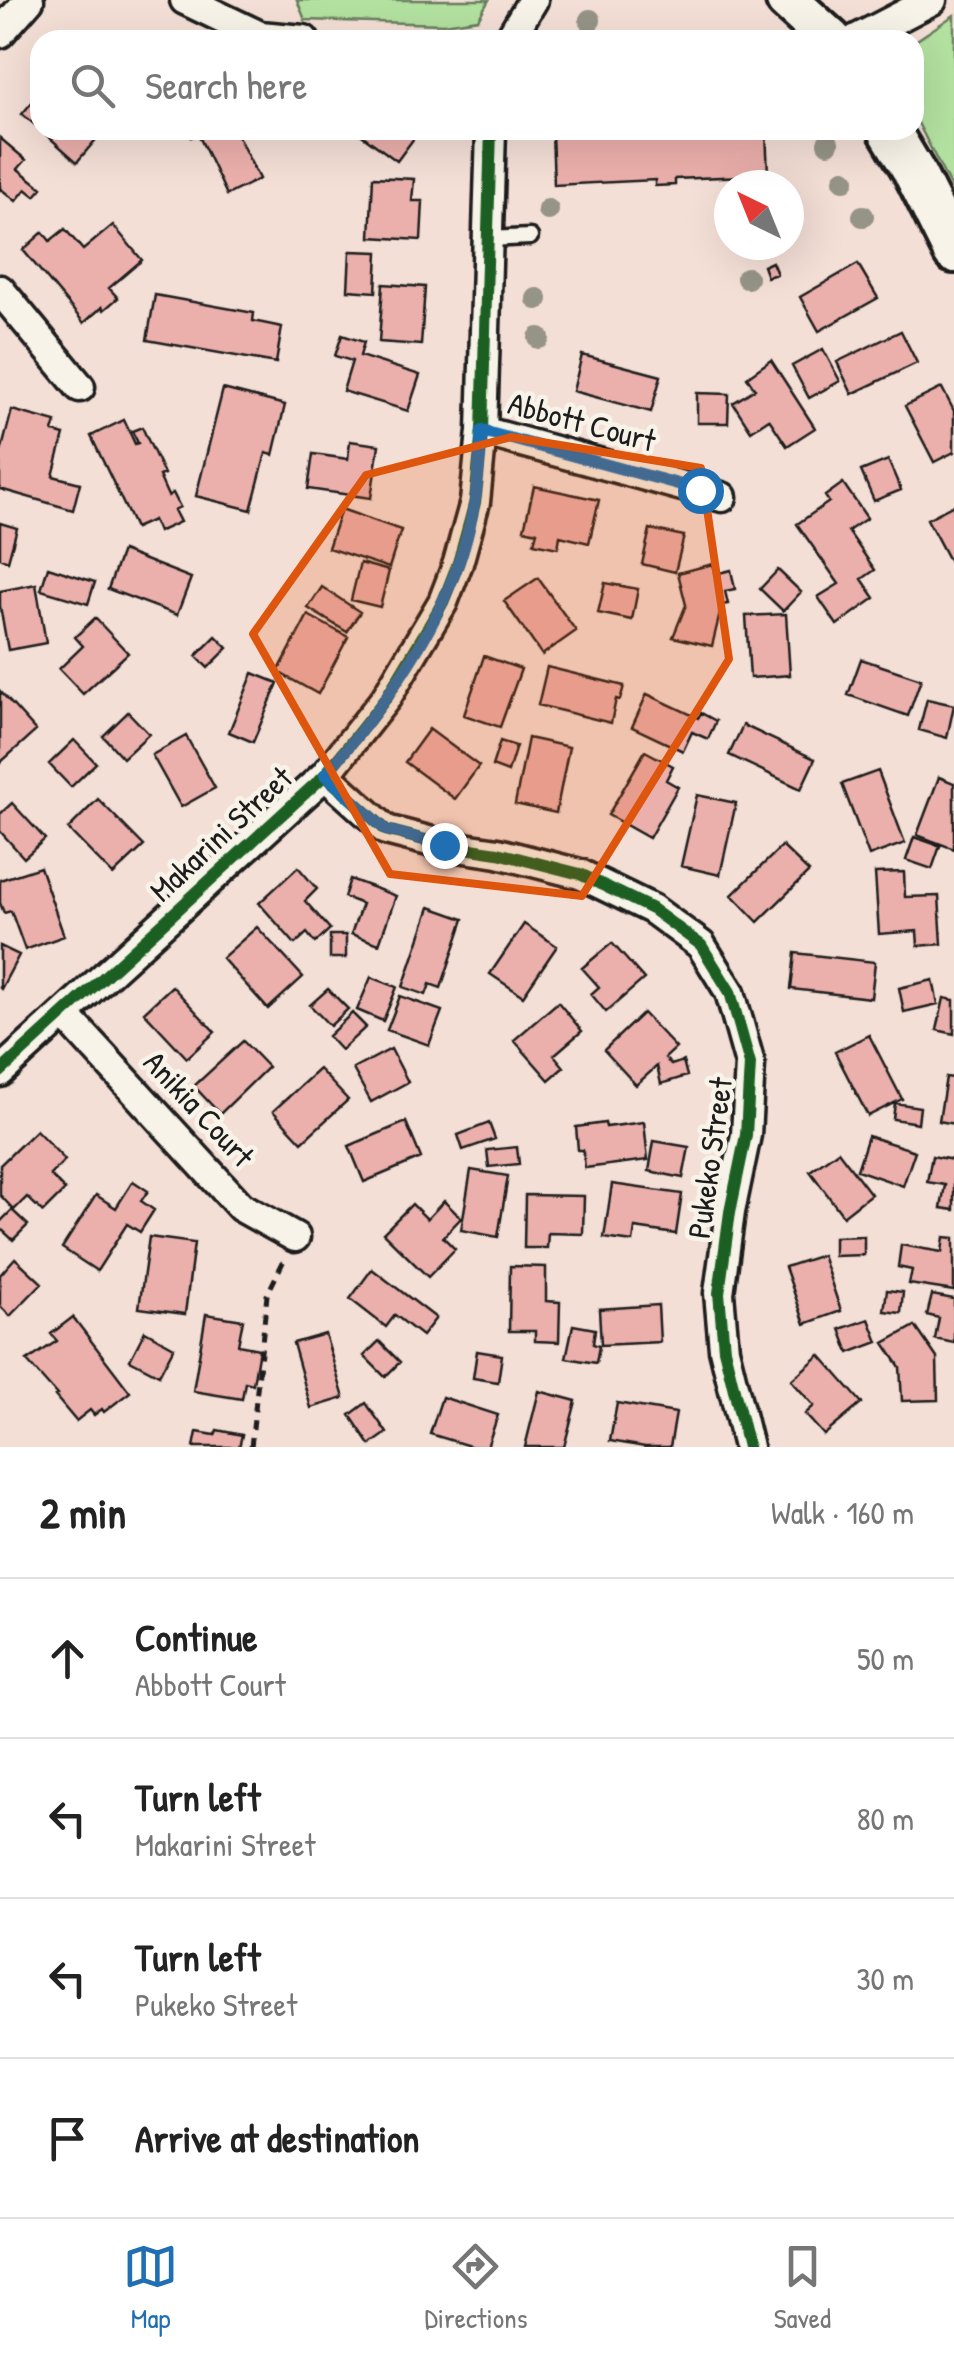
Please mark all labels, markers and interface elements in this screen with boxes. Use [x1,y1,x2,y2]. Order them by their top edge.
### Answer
search box [30,30,924,140]
icon: search [65,58,120,113]
text: Search here [145,59,307,111]
north arrow [714,170,804,260]
street label: Abbott Court [504,381,661,462]
route start [678,468,724,514]
street label: Makarini Street [140,756,302,911]
route end [422,823,468,869]
street label: Anikia Court [134,1041,265,1177]
street label: Pukeko Street [677,1074,742,1241]
text: 2 min [40,1484,126,1541]
text: Walk · 160 m [771,1491,914,1534]
text: Continue [135,1611,257,1663]
icon: ahead [40,1631,95,1686]
text: 50 m [857,1637,914,1680]
text: Abbott Court [135,1663,286,1706]
text: Turn left [135,1771,260,1823]
icon: left [40,1791,95,1846]
text: 80 m [857,1797,914,1840]
text: Makarini Street [135,1823,315,1866]
text: Turn left [135,1931,260,1983]
icon: left [40,1951,95,2006]
text: 30 m [856,1957,914,2000]
text: Pukeko Street [135,1983,297,2026]
icon: arrive [40,2111,95,2166]
text: Arrive at destination [135,2112,419,2164]
tab: Map [123,2239,178,2337]
tab: Directions [424,2239,527,2337]
tab: Saved [774,2239,831,2337]

